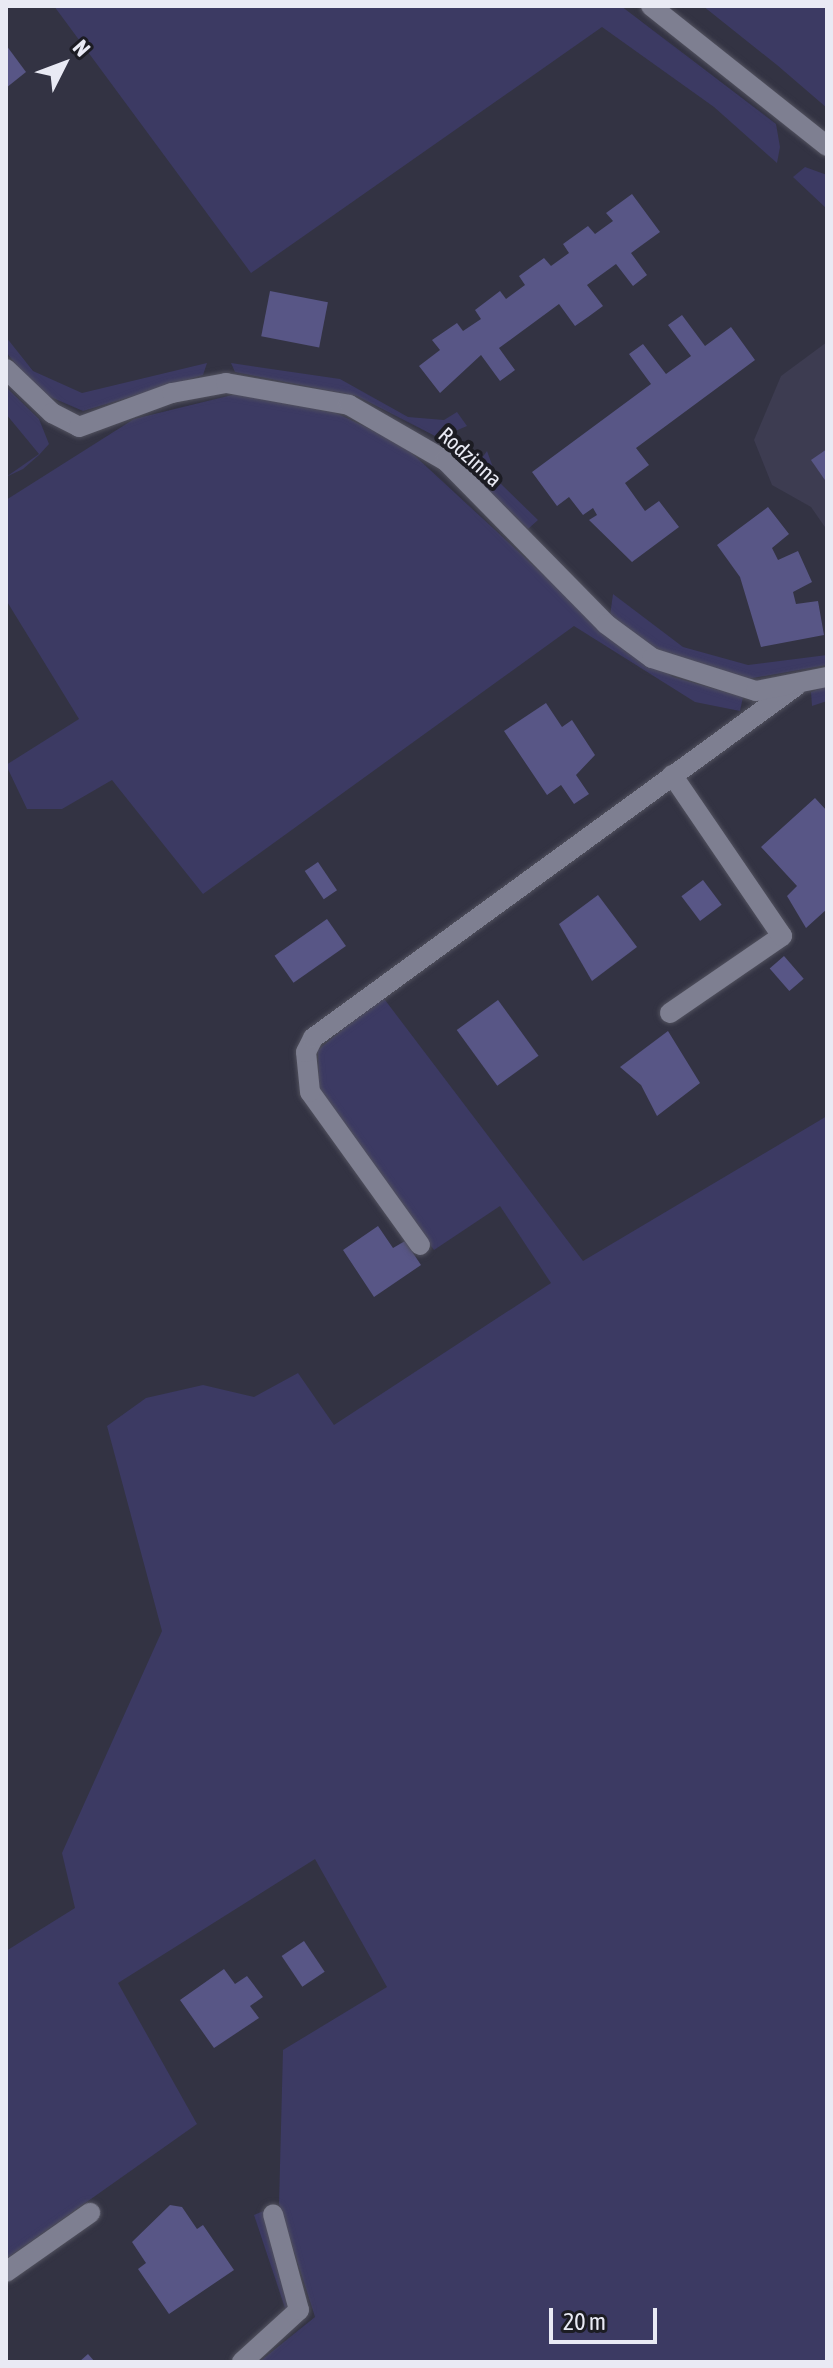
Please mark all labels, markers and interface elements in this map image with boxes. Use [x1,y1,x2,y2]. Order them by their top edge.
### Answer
north arrow [24,24,104,104]
text: N [68,34,96,61]
street label: Rodzinna [433,422,507,492]
scale bar [553,2292,661,2342]
text: 20 m [563,2308,606,2335]

